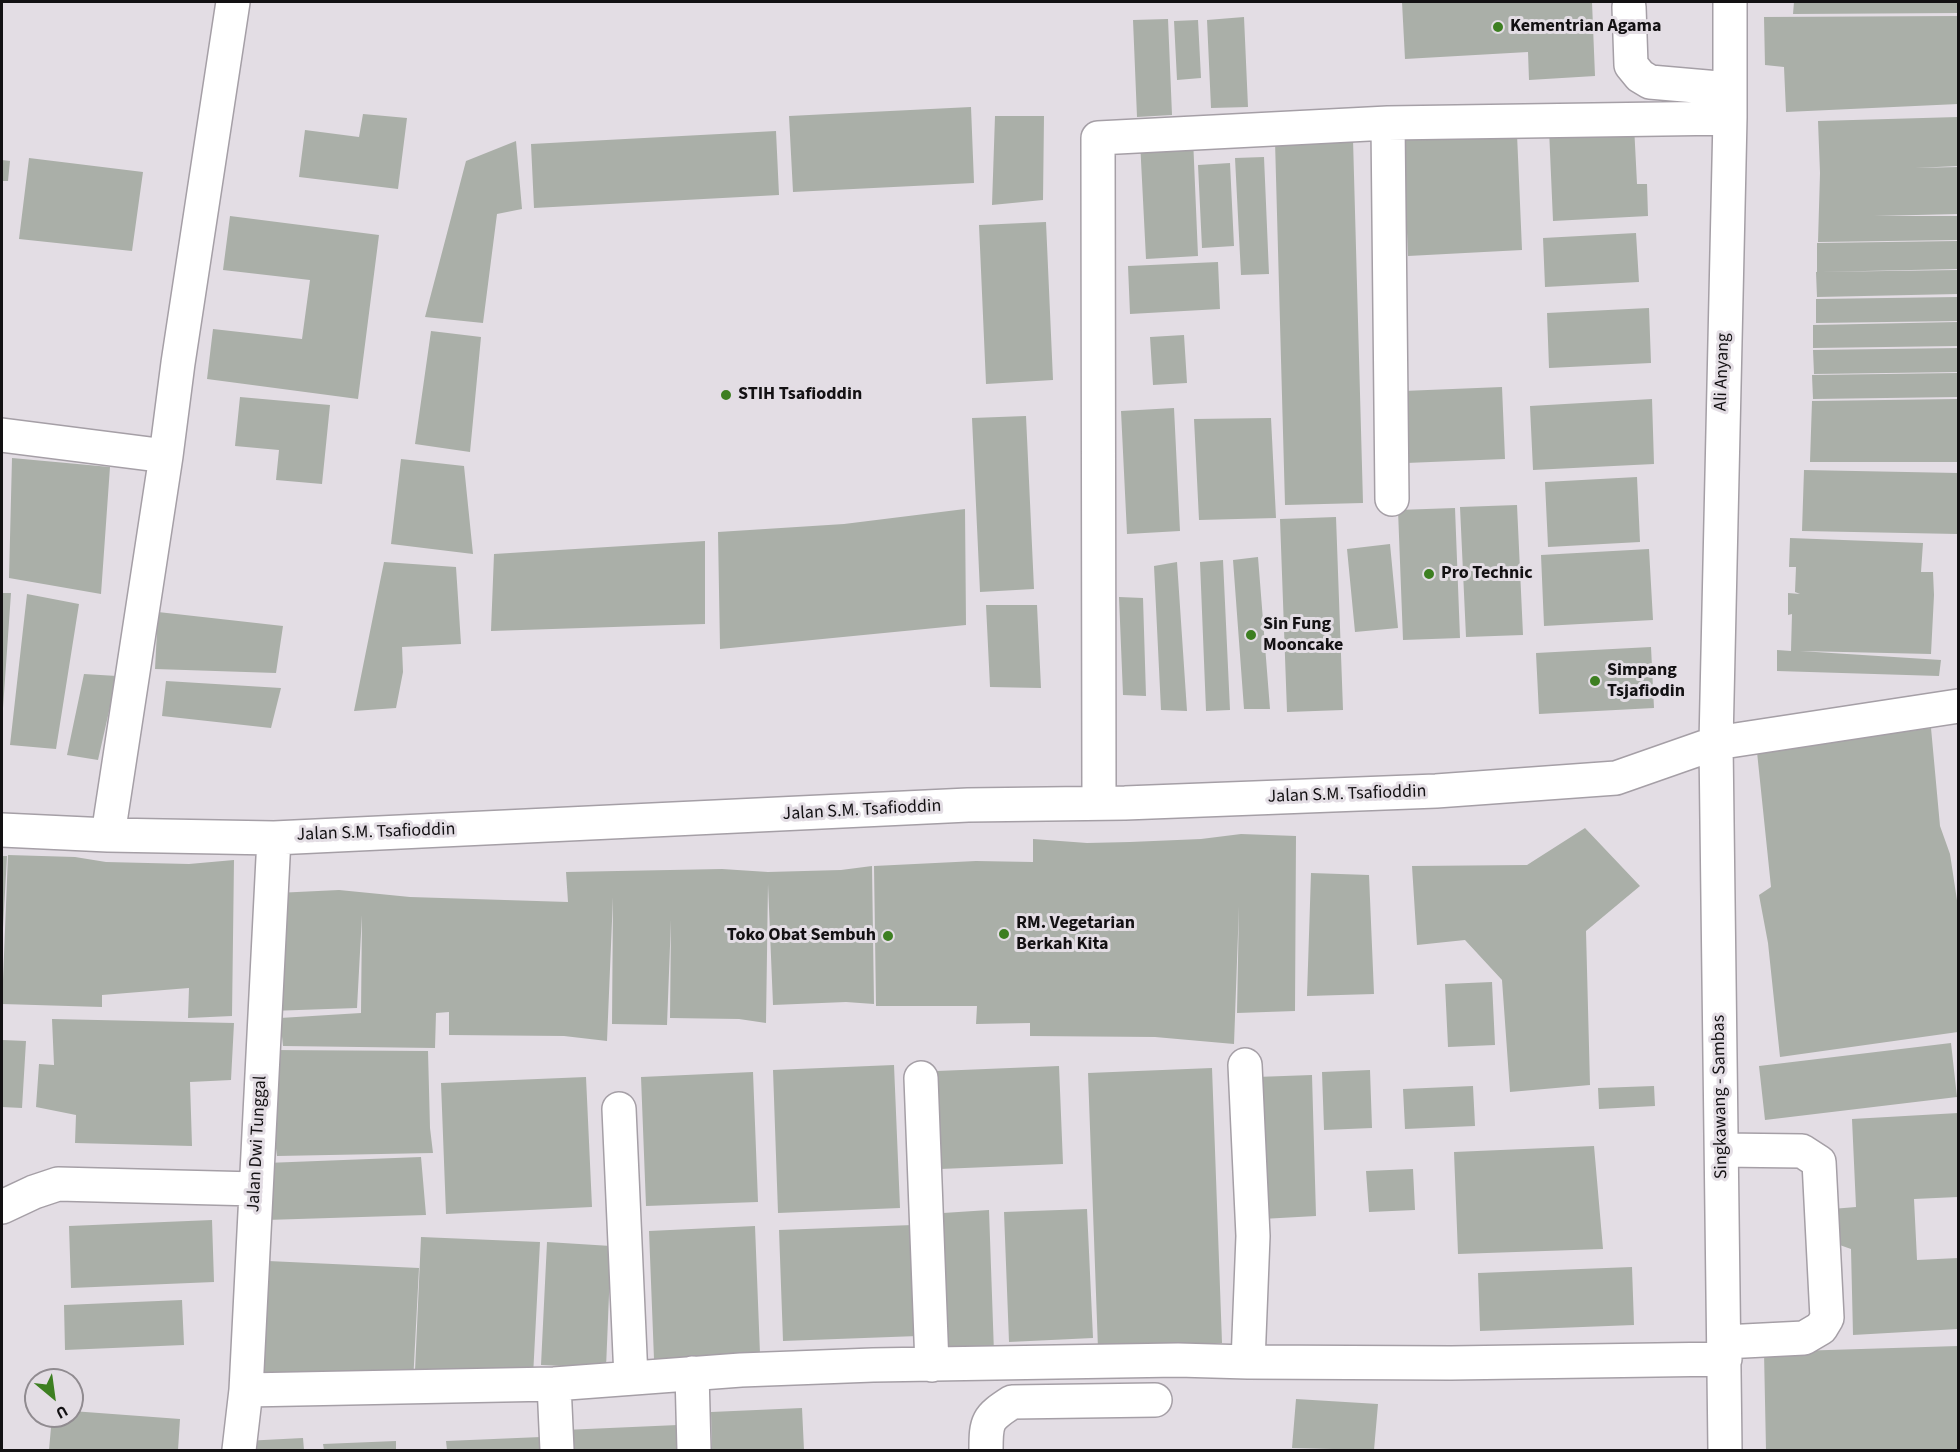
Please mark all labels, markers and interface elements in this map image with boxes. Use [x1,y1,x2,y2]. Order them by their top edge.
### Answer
place label: Kementrian Agama [1510,16,1662,38]
marker: Kementrian Agama [1491,20,1505,34]
street label: Ali Anyang [1711,333,1735,411]
place label: STIH Tsafioddin [738,384,862,406]
marker: STIH Tsafioddin [719,388,733,402]
place label: Pro Technic [1441,563,1533,585]
marker: Pro Technic [1422,567,1436,581]
place label: Sin Fung Mooncake [1263,614,1343,656]
marker: Sin Fung Mooncake [1244,628,1258,642]
place label: Simpang Tsjafiodin [1607,660,1685,702]
marker: Simpang Tsjafiodin [1588,674,1602,688]
street label: Jalan S.M. Tsafioddin [1267,781,1427,809]
street label: Jalan S.M. Tsafioddin [782,796,942,826]
street label: Jalan S.M. Tsafioddin [296,819,456,847]
place label: RM. Vegetarian Berkah Kita [1016,913,1135,956]
place label: Toko Obat Sembuh [727,925,876,947]
marker: RM. Vegetarian Berkah Kita [997,927,1011,941]
marker: Toko Obat Sembuh [881,929,895,943]
street label: Singkawang - Sambas [1709,1015,1733,1179]
street label: Jalan Dwi Tunggal [244,1075,272,1213]
north arrow [24,1368,84,1428]
text: U [52,1400,72,1424]

